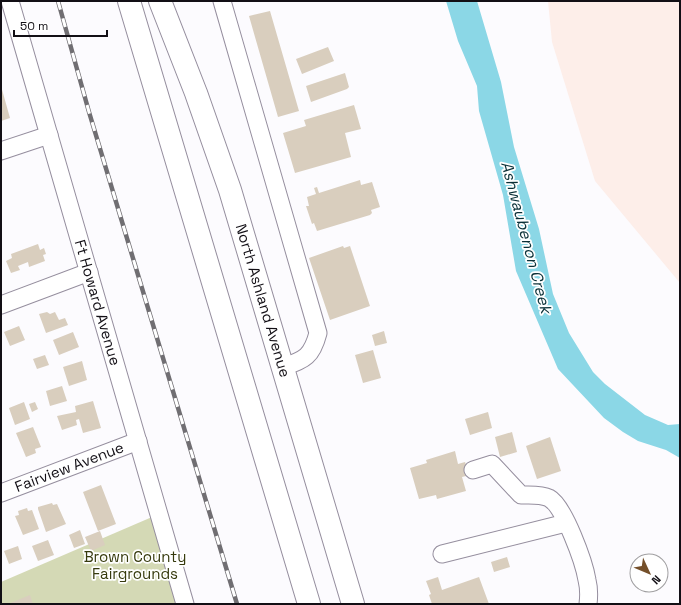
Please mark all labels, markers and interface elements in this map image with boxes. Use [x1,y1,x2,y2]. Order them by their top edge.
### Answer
scale bar [14,12,107,38]
text: 50 m [20,18,48,34]
water label: Ashwaubenon Creek [496,159,558,318]
street label: North Ashland Avenue [232,222,295,380]
street label: Ft Howard Avenue [71,237,125,368]
street label: Fairview Avenue [12,437,126,496]
park label: Brown County Fairgrounds [84,547,186,583]
north arrow [629,553,669,593]
text: N [649,572,664,587]

